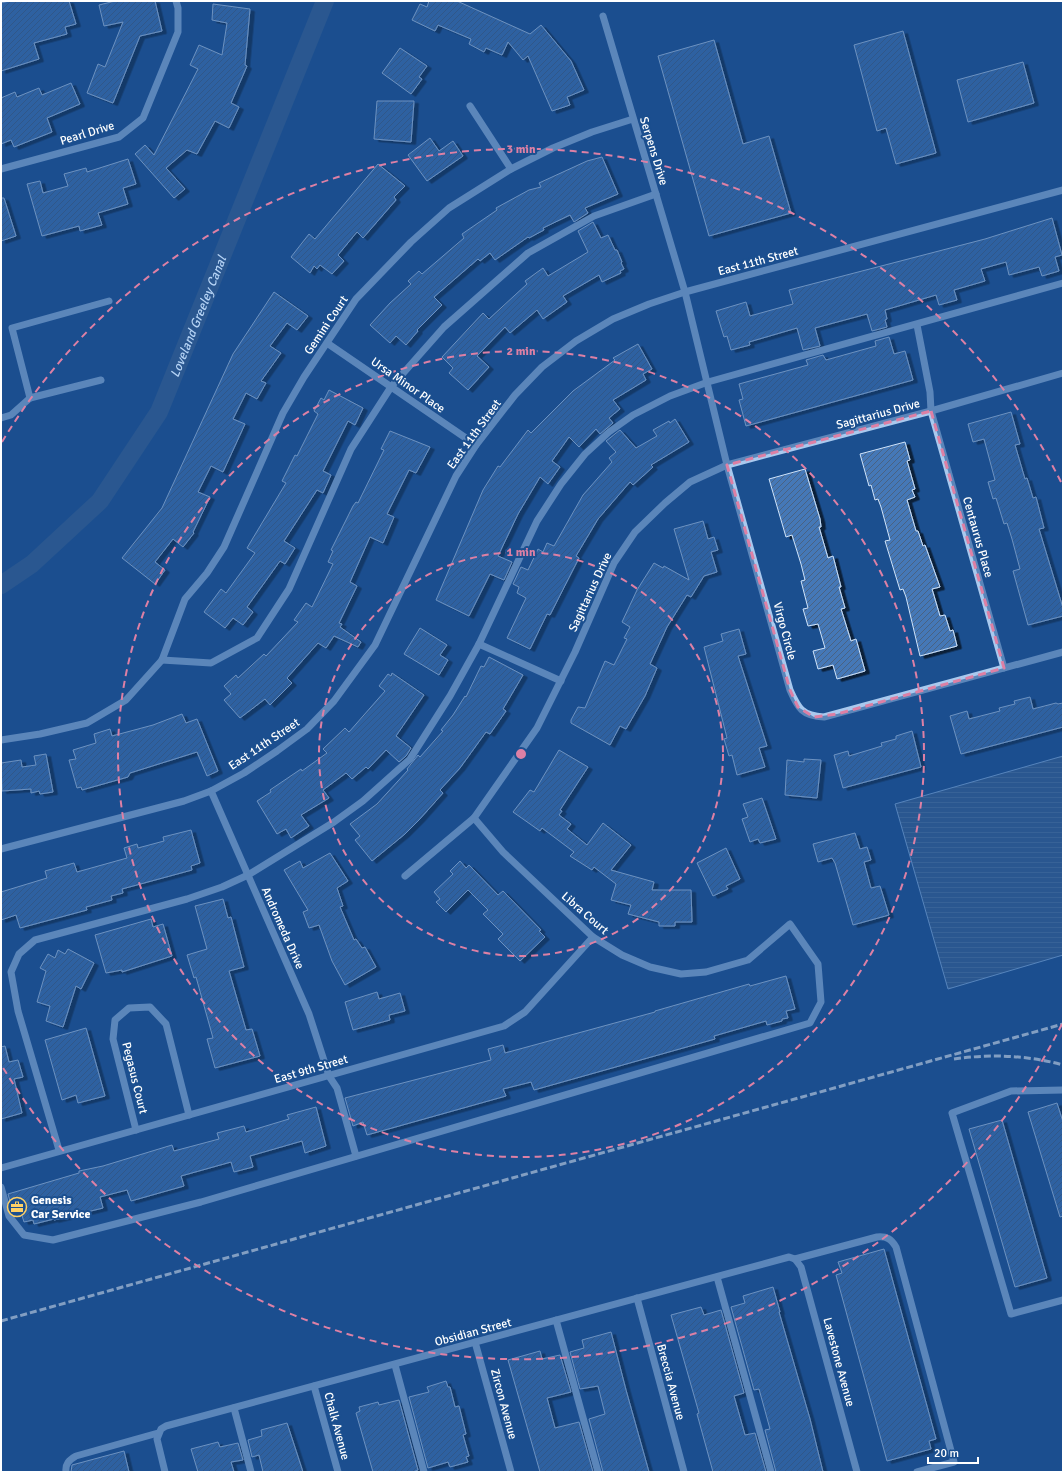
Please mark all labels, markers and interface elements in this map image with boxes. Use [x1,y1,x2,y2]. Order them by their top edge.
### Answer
street label: Serpens Drive [636,115,671,187]
street label: Pearl Drive [58,118,116,149]
text: 3 min [507,142,536,157]
street label: East 11th Street [716,244,800,279]
water label: Loveland Greeley Canal [167,253,231,380]
street label: Gemini Court [301,293,352,358]
text: 2 min [507,344,536,359]
street label: Ursa Minor Place [368,354,448,417]
street label: Sagittarius Drive [835,396,922,433]
street label: East 11th Street [444,397,505,472]
street label: Centaurus Place [959,495,996,579]
text: 1 min [507,545,536,560]
street label: Sagittarius Drive [566,550,615,634]
street label: Virgo Circle [770,600,799,662]
street label: East 11th Street [226,715,303,774]
centre of rings [514,747,528,761]
street label: Andromeda Drive [258,885,307,972]
street label: Libra Court [558,889,611,938]
street label: Pegasus Court [118,1041,151,1116]
street label: East 9th Street [273,1052,350,1087]
place label: Genesis Car Service [31,1193,90,1222]
office icon: Genesis Car Service [6,1196,28,1218]
street label: Obsidian Street [433,1315,513,1350]
street label: Lavestone Avenue [819,1316,858,1408]
street label: Breccia Avenue [653,1342,688,1422]
street label: Zircon Avenue [487,1367,520,1441]
street label: Chalk Avenue [320,1391,353,1462]
scale bar [928,1439,978,1465]
text: 20 m [934,1446,959,1461]

